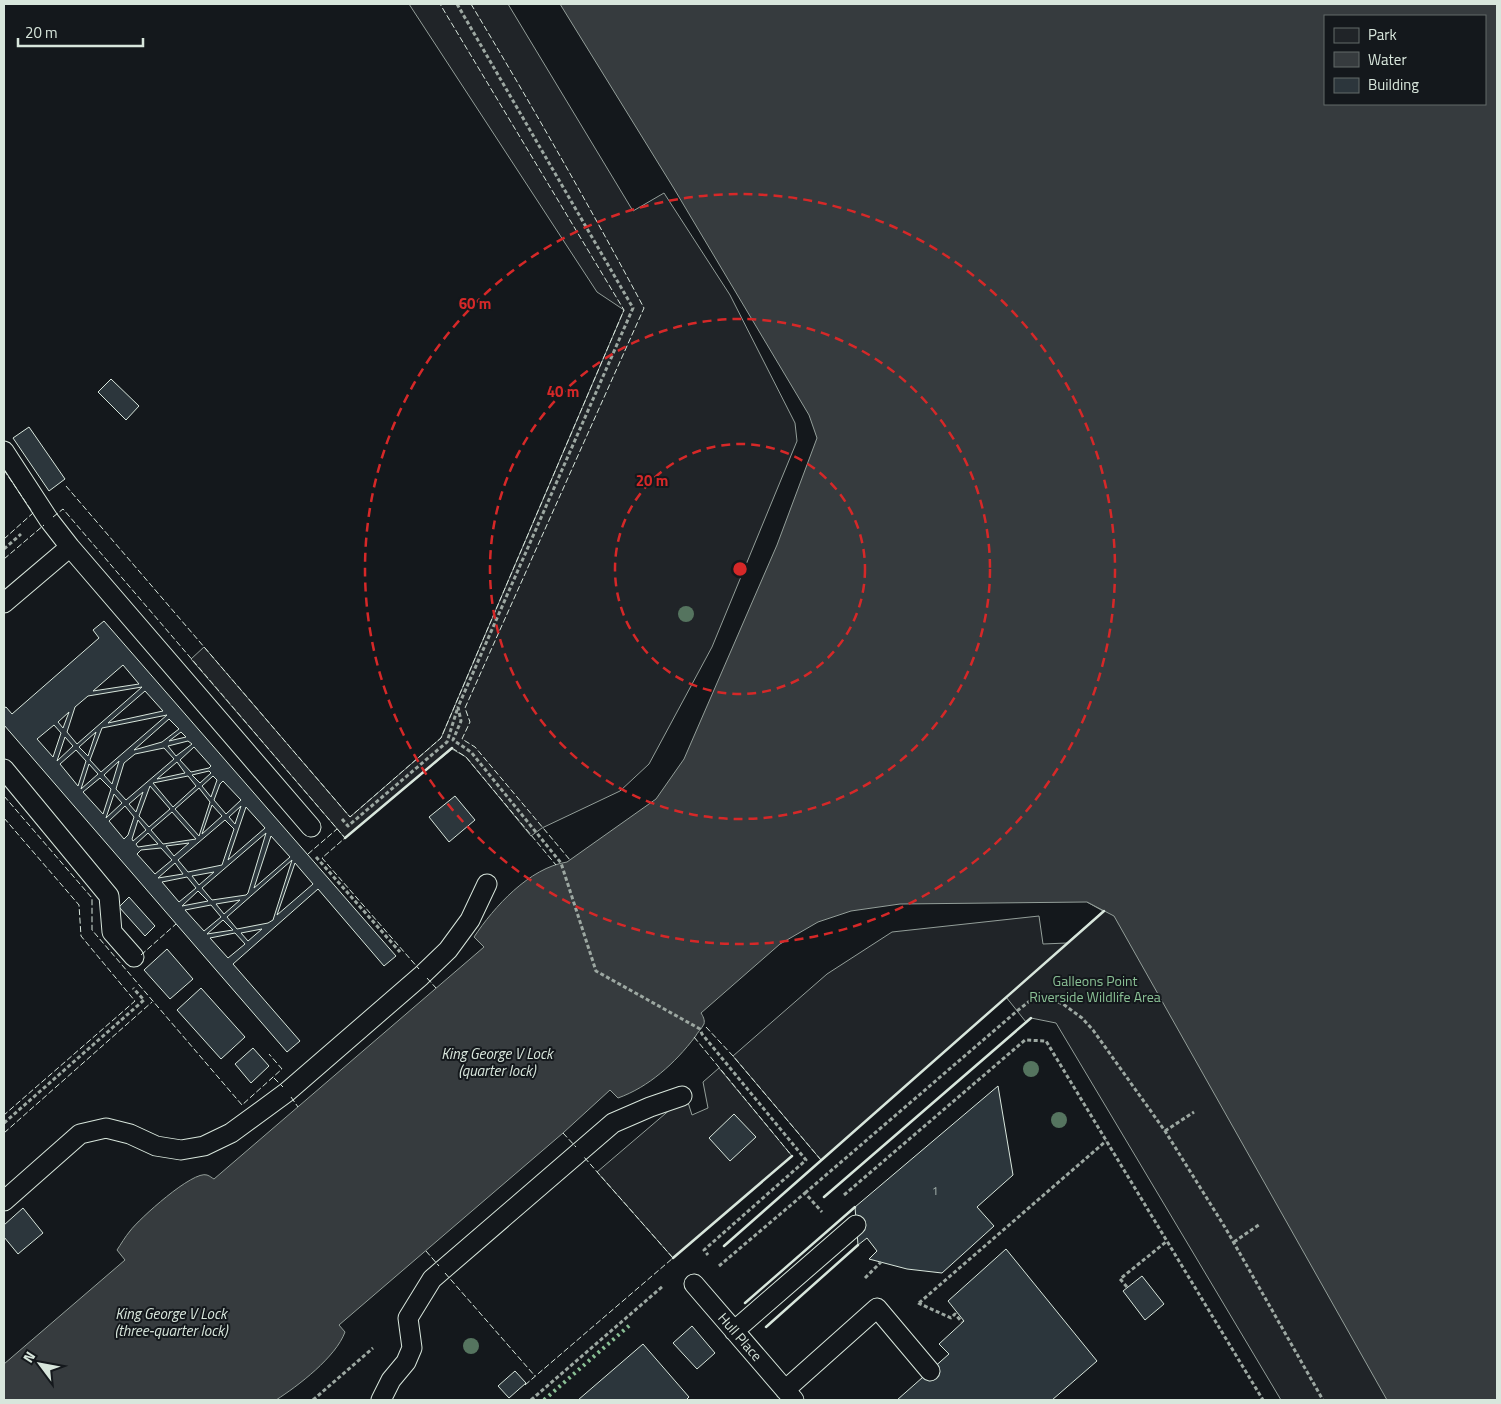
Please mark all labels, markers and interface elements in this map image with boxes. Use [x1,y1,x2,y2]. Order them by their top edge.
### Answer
scale bar [18,15,142,47]
legend [1324,15,1486,105]
text: 20 m [25,21,58,44]
text: Park [1368,23,1397,46]
text: Water [1368,48,1407,71]
text: Building [1368,73,1419,96]
text: 60 m [459,292,491,315]
text: 40 m [547,380,579,403]
text: 20 m [636,469,668,492]
centre of rings [731,560,749,578]
park label: Galleons Point Riverside Wildlife Area [1029,970,1161,1007]
water label: King George V Lock (quarter lock) [441,1042,555,1082]
house number: 1 [932,1183,938,1199]
water label: King George V Lock (three-quarter lock) [115,1302,229,1342]
street label: Hull Place [713,1308,767,1365]
north arrow [15,1339,65,1389]
text: N [17,1347,40,1367]

